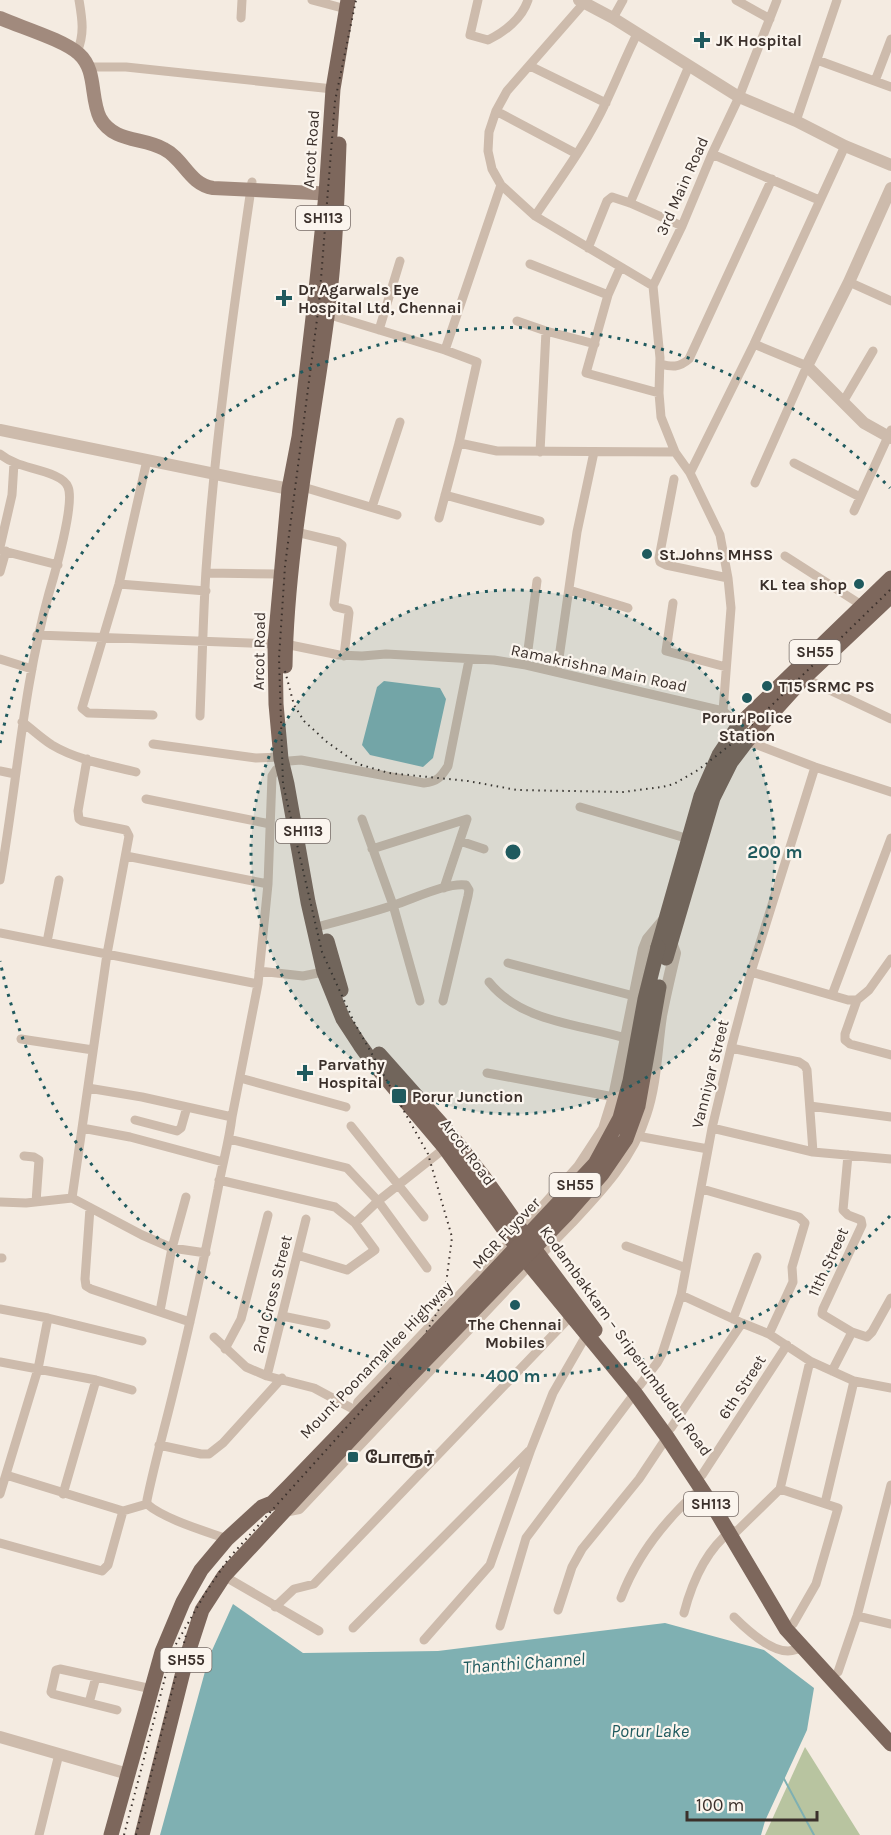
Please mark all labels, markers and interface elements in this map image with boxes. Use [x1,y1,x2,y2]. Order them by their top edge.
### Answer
marker: JK Hospital [693,31,711,49]
place label: JK Hospital [716,31,802,50]
street label: Arcot Road [299,109,323,189]
street label: 3rd Main Road [652,134,712,238]
road number: SH113 [296,206,350,230]
place label: Dr Agarwals Eye Hospital Ltd, Chennai [298,280,462,317]
marker: Dr Agarwals Eye Hospital Ltd, Chennai [275,289,293,307]
place label: St.Johns MHSS [659,545,773,564]
marker: St.Johns MHSS [640,547,654,561]
place label: KL tea shop [759,575,847,594]
marker: KL tea shop [852,577,866,591]
street label: Arcot Road [249,612,269,690]
street label: Ramakrishna Main Road [509,640,689,696]
road number: SH55 [790,640,840,664]
place label: T15 SRMC PS [779,677,875,696]
marker: T15 SRMC PS [760,679,774,693]
marker: Porur Police Station [740,691,754,705]
place label: Porur Police Station [702,708,792,745]
road number: SH113 [276,819,330,843]
text: 200 m [747,841,803,863]
centre of rings [503,842,523,862]
street label: Vanniyar Street [687,1018,733,1130]
place label: Parvathy Hospital [318,1055,385,1092]
marker: Parvathy Hospital [296,1064,314,1082]
marker: Porur Junction [390,1087,408,1105]
place label: Porur Junction [412,1087,523,1106]
street label: Arcot Road [437,1115,499,1189]
road number: SH55 [550,1173,600,1197]
street label: MGR FLyover [468,1193,544,1273]
street label: Kodambakkam – Sriperumbudur Road [536,1222,716,1460]
street label: 11th Street [804,1224,852,1300]
street label: 2nd Cross Street [248,1233,296,1355]
street label: Mount Poonamallee Highway [296,1277,457,1443]
marker: The Chennai Mobiles [508,1298,522,1312]
place label: The Chennai Mobiles [468,1315,562,1352]
street label: 6th Street [714,1351,770,1423]
text: 400 m [485,1365,541,1387]
place label: போரூர் [365,1448,434,1468]
marker: போரூர் [346,1450,360,1464]
road number: SH113 [684,1492,738,1516]
road number: SH55 [160,1648,212,1672]
water label: Thanthi Channel [462,1648,586,1678]
water label: Porur Lake [611,1720,689,1742]
scale bar [687,1784,818,1822]
text: 100 m [696,1794,744,1816]

